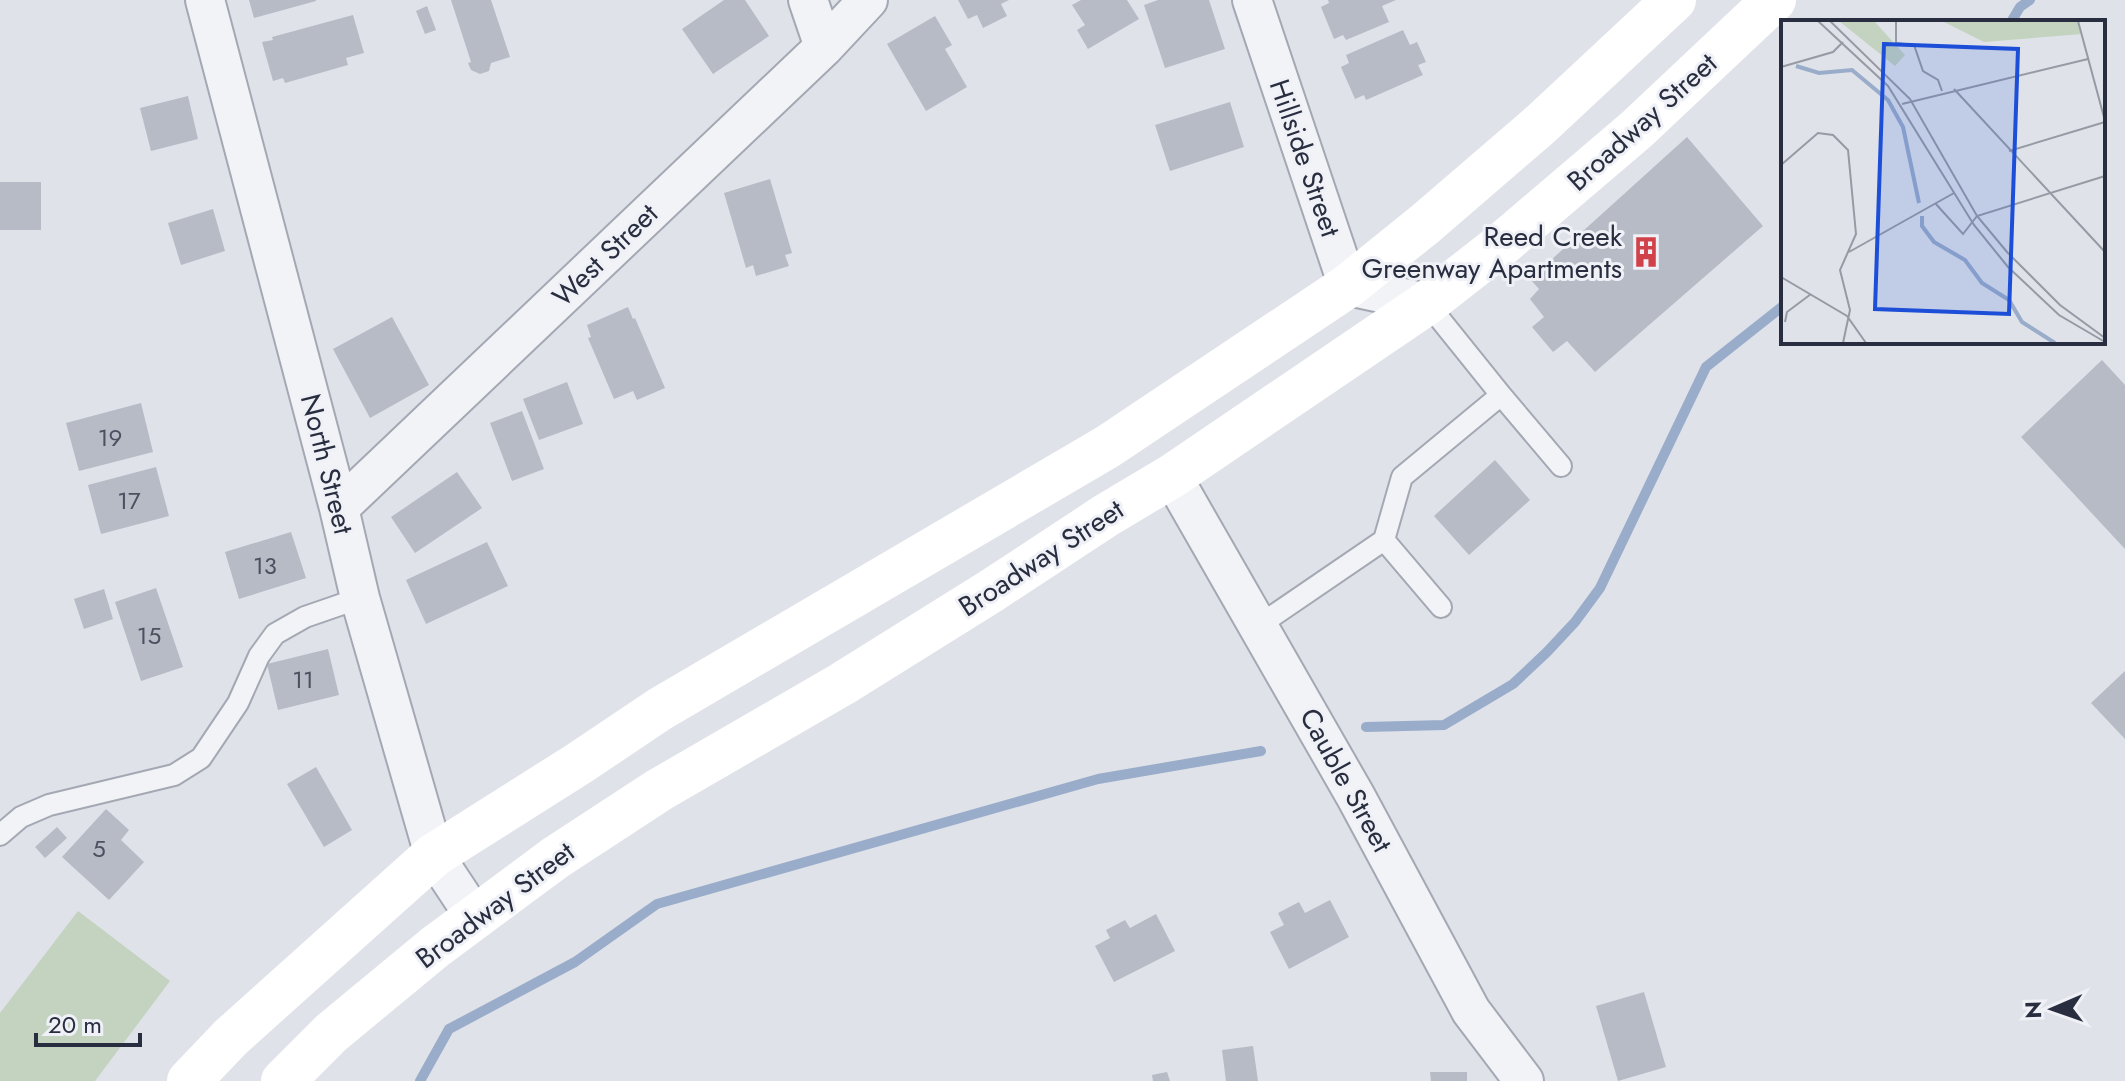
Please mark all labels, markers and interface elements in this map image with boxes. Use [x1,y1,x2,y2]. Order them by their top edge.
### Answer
inset map [1781,20,2105,344]
street label: Broadway Street [1558,43,1726,201]
street label: Hillside Street [1259,74,1351,243]
street label: West Street [543,194,667,316]
place label: Reed Creek Greenway Apartments [1361,216,1623,289]
building icon: Reed Creek Greenway Apartments [1629,235,1663,269]
street label: North Street [290,390,364,539]
house number: 19 [98,420,122,455]
house number: 17 [117,483,141,518]
street label: Broadway Street [950,489,1132,627]
house number: 13 [253,548,277,583]
house number: 15 [137,618,161,653]
house number: 11 [292,662,314,697]
street label: Cauble Street [1289,700,1403,860]
house number: 5 [92,831,106,866]
street label: Broadway Street [407,831,583,978]
north arrow [2013,969,2093,1049]
scale bar [36,997,140,1047]
text: N [2017,1000,2049,1019]
text: 20 m [48,1007,102,1042]

